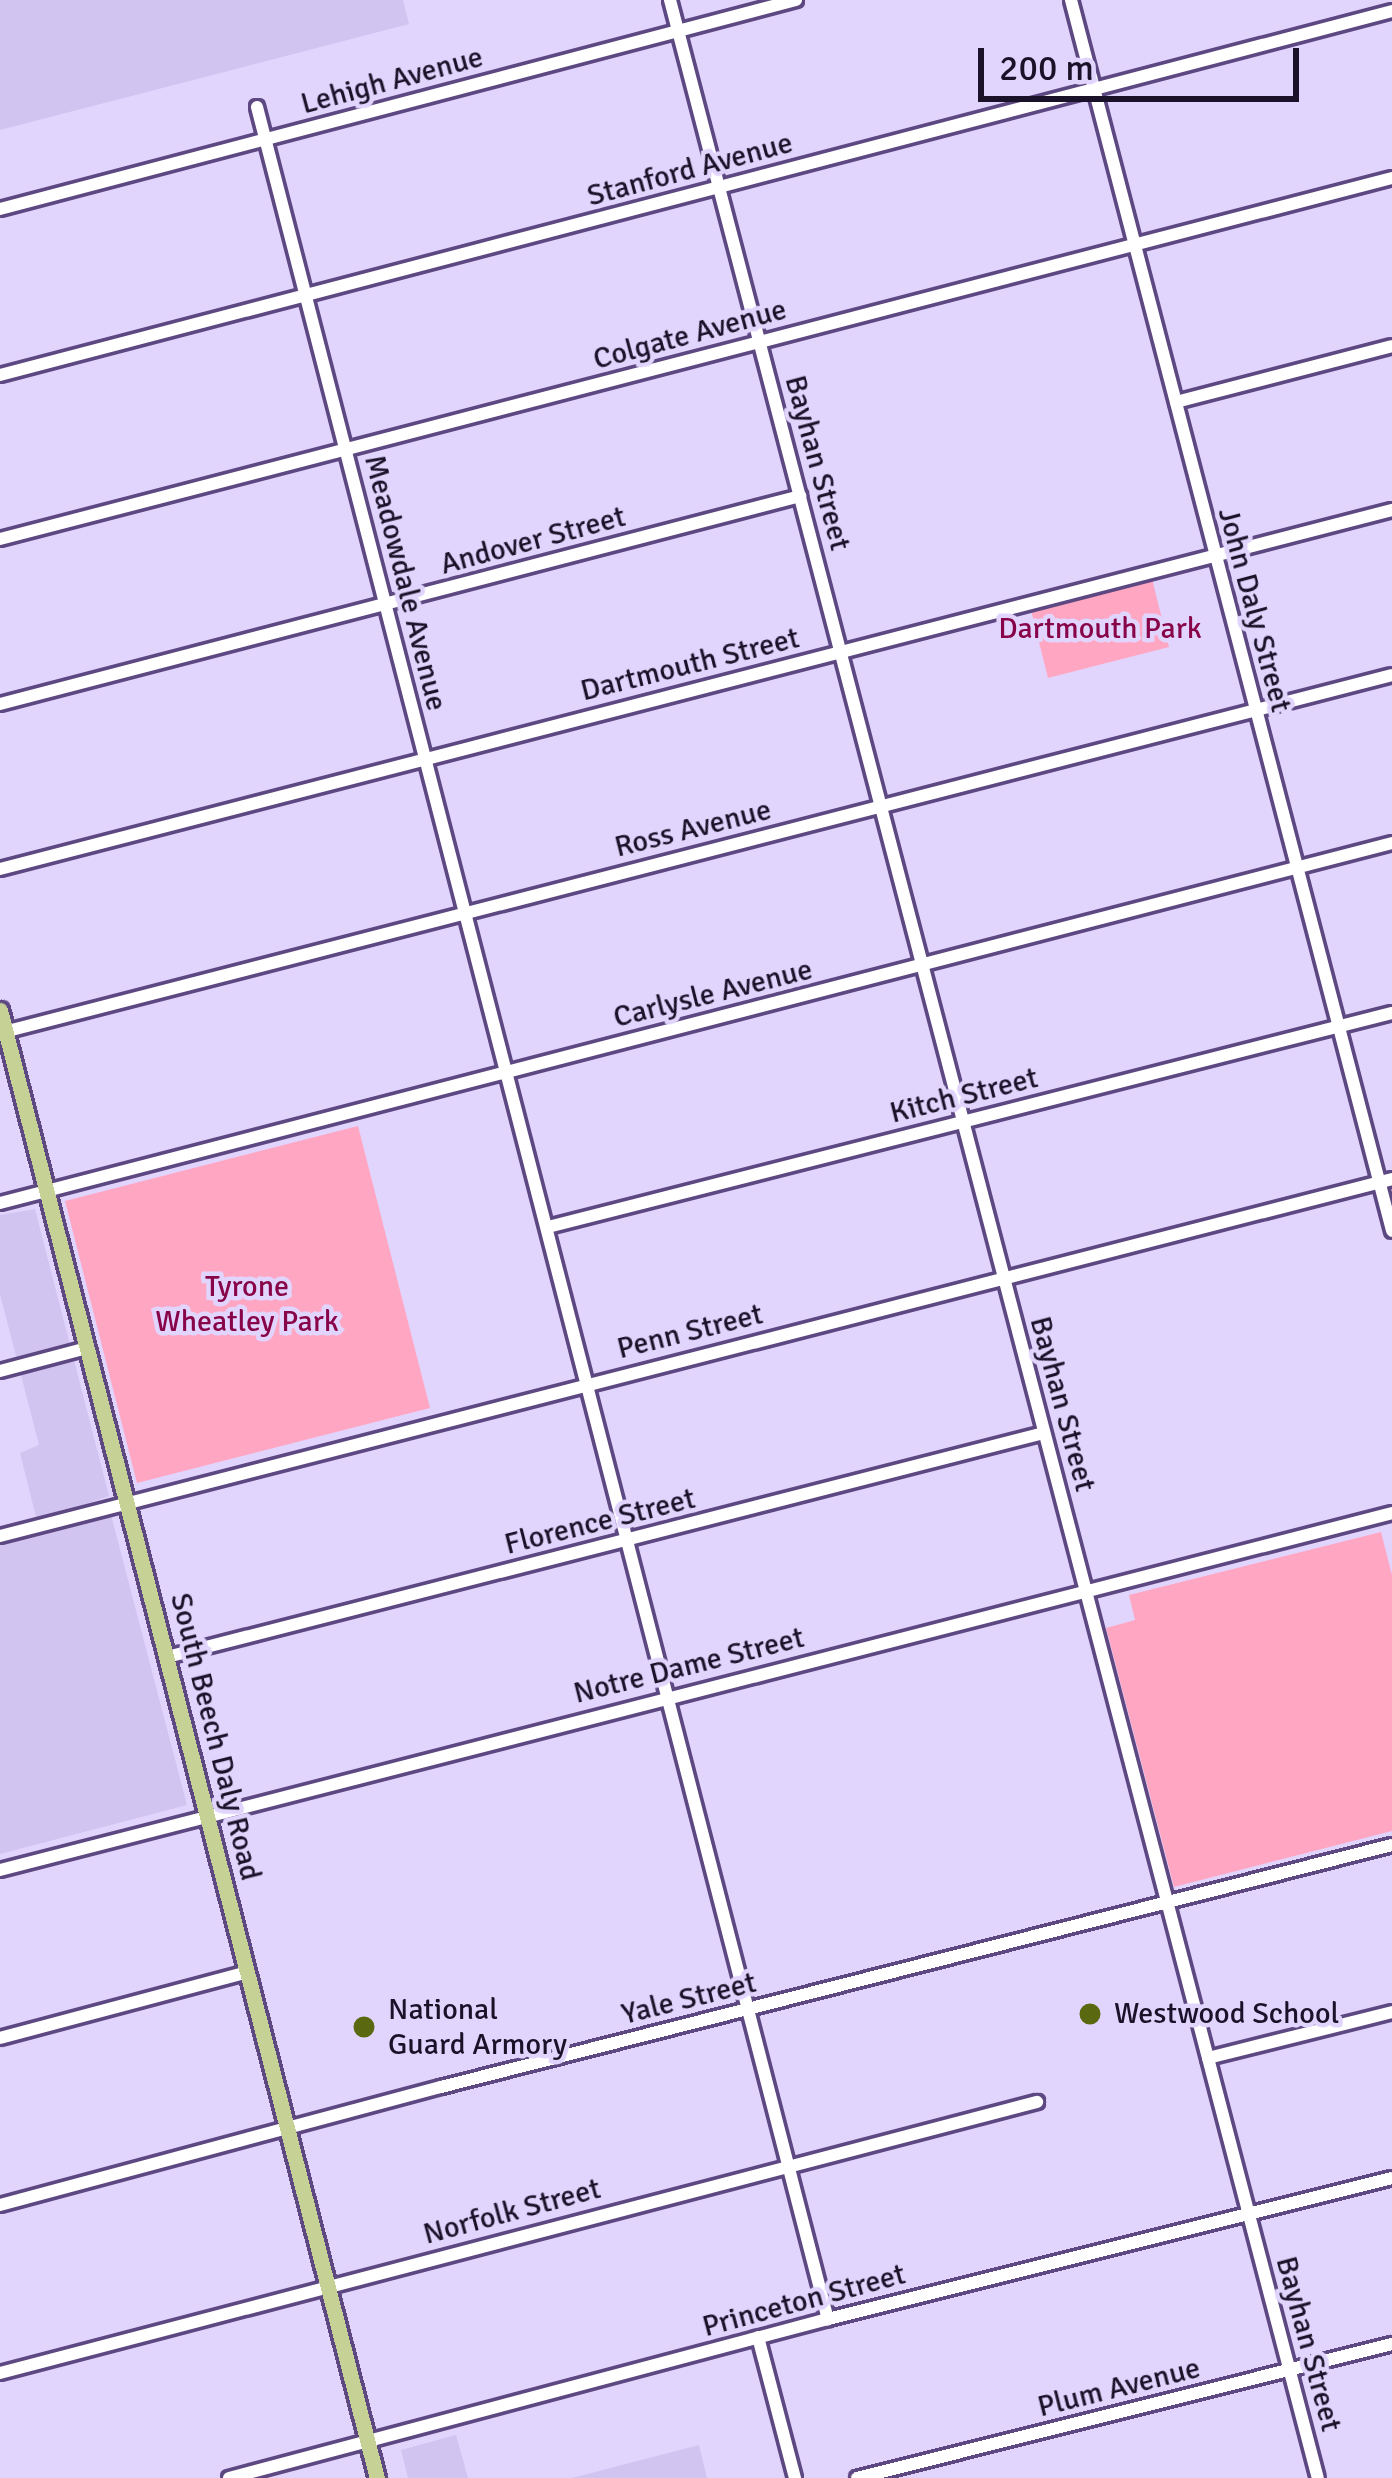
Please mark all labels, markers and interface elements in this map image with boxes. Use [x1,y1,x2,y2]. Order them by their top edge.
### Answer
scale bar [984,24,1305,98]
street label: Lehigh Avenue [297,39,487,123]
text: 200 m [999,46,1094,91]
street label: Stanford Avenue [583,125,797,215]
street label: Colgate Avenue [589,292,791,378]
street label: Bayhan Street [776,372,858,554]
street label: Meadowdale Avenue [356,451,454,715]
street label: Andover Street [437,499,629,583]
street label: John Daly Street [1209,504,1299,716]
park label: Dartmouth Park [998,611,1202,647]
street label: Dartmouth Street [577,620,803,710]
street label: Ross Avenue [611,792,775,866]
street label: Carlysle Avenue [610,952,816,1036]
street label: Kitch Street [886,1060,1042,1132]
park label: Tyrone Wheatley Park [155,1269,339,1340]
street label: Penn Street [614,1297,766,1367]
street label: Bayhan Street [1021,1313,1103,1495]
street label: Florence Street [501,1481,699,1563]
street label: South Beech Daly Road [162,1590,268,1884]
street label: Notre Dame Street [570,1620,808,1712]
street label: Yale Street [618,1965,760,2033]
place label: National Guard Armory [388,1992,567,2062]
place label: Westwood School [1114,1996,1339,2032]
marker: Westwood School [1077,2001,1103,2027]
marker: National Guard Armory [351,2014,377,2040]
street label: Norfolk Street [419,2171,605,2253]
street label: Bayhan Street [1267,2253,1349,2435]
street label: Princeton Street [699,2257,909,2345]
street label: Plum Avenue [1034,2350,1204,2426]

